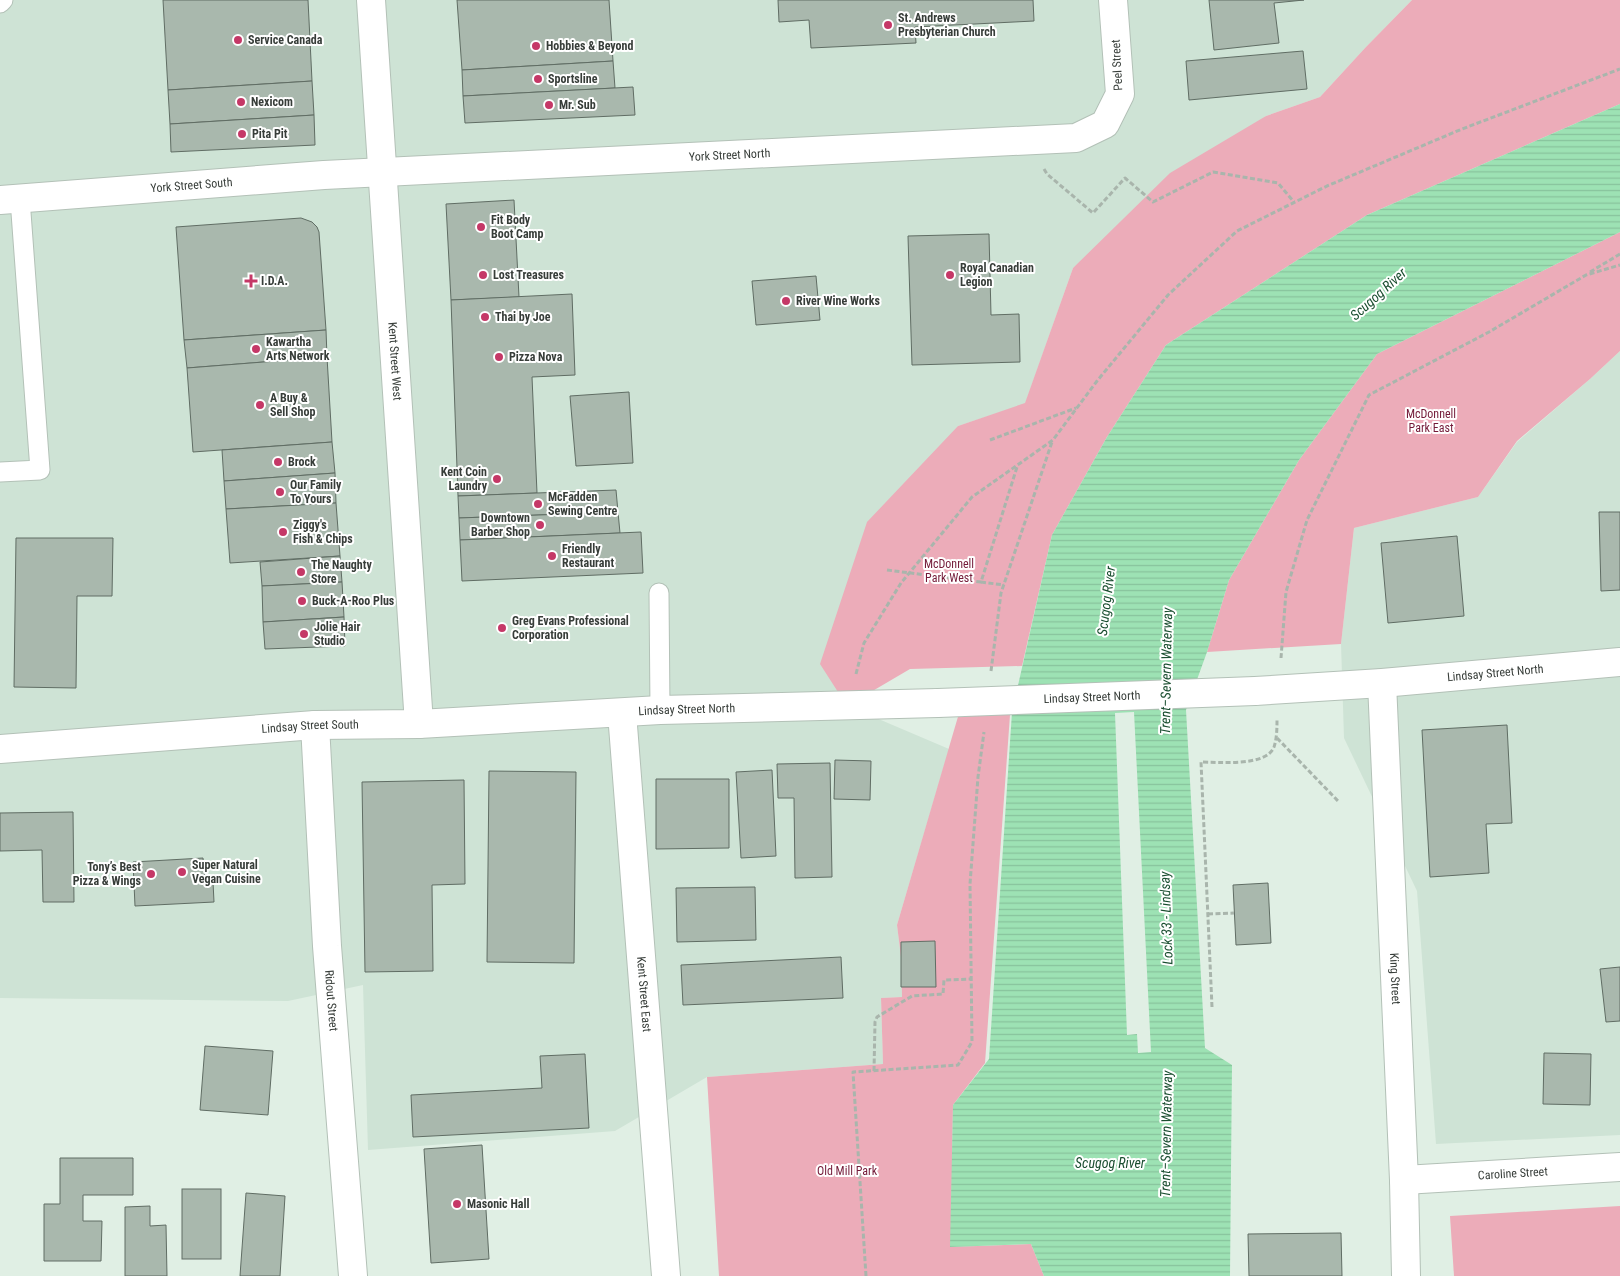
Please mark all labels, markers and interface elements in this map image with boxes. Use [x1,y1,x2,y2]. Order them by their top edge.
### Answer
place label: St. Andrews Presbyterian Church [898,11,996,39]
marker: St. Andrews Presbyterian Church [882,19,894,31]
place label: Service Canada [248,33,323,47]
marker: Service Canada [232,34,244,46]
street label: Peel Street [1109,38,1125,91]
place label: Hobbies & Beyond [546,39,633,53]
marker: Hobbies & Beyond [530,40,542,52]
place label: Sportsline [548,72,598,86]
marker: Sportsline [532,73,544,85]
place label: Nexicom [251,95,293,109]
marker: Nexicom [235,96,247,108]
place label: Mr. Sub [559,98,596,112]
marker: Mr. Sub [543,99,555,111]
place label: Pita Pit [252,127,288,141]
marker: Pita Pit [236,128,248,140]
street label: York Street North [689,146,771,164]
street label: York Street South [150,175,233,195]
place label: Fit Body Boot Camp [491,213,544,241]
marker: Fit Body Boot Camp [475,221,487,233]
place label: Royal Canadian Legion [960,261,1034,289]
water label: Scugog River [1347,264,1410,323]
place label: Lost Treasures [493,268,565,282]
marker: Lost Treasures [477,269,489,281]
marker: Royal Canadian Legion [944,269,956,281]
place label: I.D.A. [261,274,288,288]
marker: I.D.A. [245,275,257,287]
place label: River Wine Works [796,294,880,308]
marker: River Wine Works [780,295,792,307]
place label: Thai by Joe [495,310,551,324]
marker: Thai by Joe [479,311,491,323]
street label: Kent Street West [385,321,405,401]
place label: Kawartha Arts Network [266,335,330,363]
marker: Kawartha Arts Network [250,343,262,355]
place label: Pizza Nova [509,350,563,364]
marker: Pizza Nova [493,351,505,363]
place label: A Buy & Sell Shop [270,391,315,419]
marker: A Buy & Sell Shop [254,399,266,411]
park label: McDonnell Park East [1406,407,1456,435]
place label: Brock [288,455,316,469]
marker: Brock [272,456,284,468]
place label: Kent Coin Laundry [441,465,488,493]
marker: Kent Coin Laundry [491,473,503,485]
place label: Our Family To Yours [290,478,342,506]
marker: Our Family To Yours [274,486,286,498]
place label: McFadden Sewing Centre [548,490,618,518]
marker: McFadden Sewing Centre [532,498,544,510]
place label: Downtown Barber Shop [471,511,530,539]
place label: Ziggy's Fish & Chips [293,518,353,546]
marker: Downtown Barber Shop [534,519,546,531]
marker: Ziggy's Fish & Chips [277,526,289,538]
place label: Friendly Restaurant [562,542,614,570]
marker: Friendly Restaurant [546,550,558,562]
park label: McDonnell Park West [924,557,974,585]
place label: The Naughty Store [311,558,372,586]
water label: Scugog River [1094,565,1118,637]
marker: The Naughty Store [295,566,307,578]
place label: Buck-A-Roo Plus [312,594,395,608]
marker: Buck-A-Roo Plus [296,595,308,607]
water label: Trent–Severn Waterway [1157,607,1175,735]
place label: Greg Evans Professional Corporation [512,614,629,642]
place label: Jolie Hair Studio [314,620,360,648]
marker: Greg Evans Professional Corporation [496,622,508,634]
marker: Jolie Hair Studio [298,628,310,640]
street label: Lindsay Street North [1446,662,1544,684]
street label: Lindsay Street North [1043,688,1141,706]
street label: Lindsay Street North [638,701,735,718]
street label: Lindsay Street South [261,718,359,736]
place label: Super Natural Vegan Cuisine [192,858,261,886]
place label: Tony’s Best Pizza & Wings [73,860,142,888]
marker: Super Natural Vegan Cuisine [176,866,188,878]
marker: Tony’s Best Pizza & Wings [145,868,157,880]
water label: Lock 33 - Lindsay [1156,871,1176,965]
street label: King Street [1387,952,1403,1005]
street label: Kent Street East [634,956,654,1033]
street label: Ridout Street [322,969,341,1032]
water label: Trent–Severn Waterway [1157,1070,1175,1198]
water label: Scugog River [1075,1155,1146,1171]
park label: Old Mill Park [817,1164,878,1178]
street label: Caroline Street [1477,1164,1549,1183]
place label: Masonic Hall [467,1197,529,1211]
marker: Masonic Hall [451,1198,463,1210]

